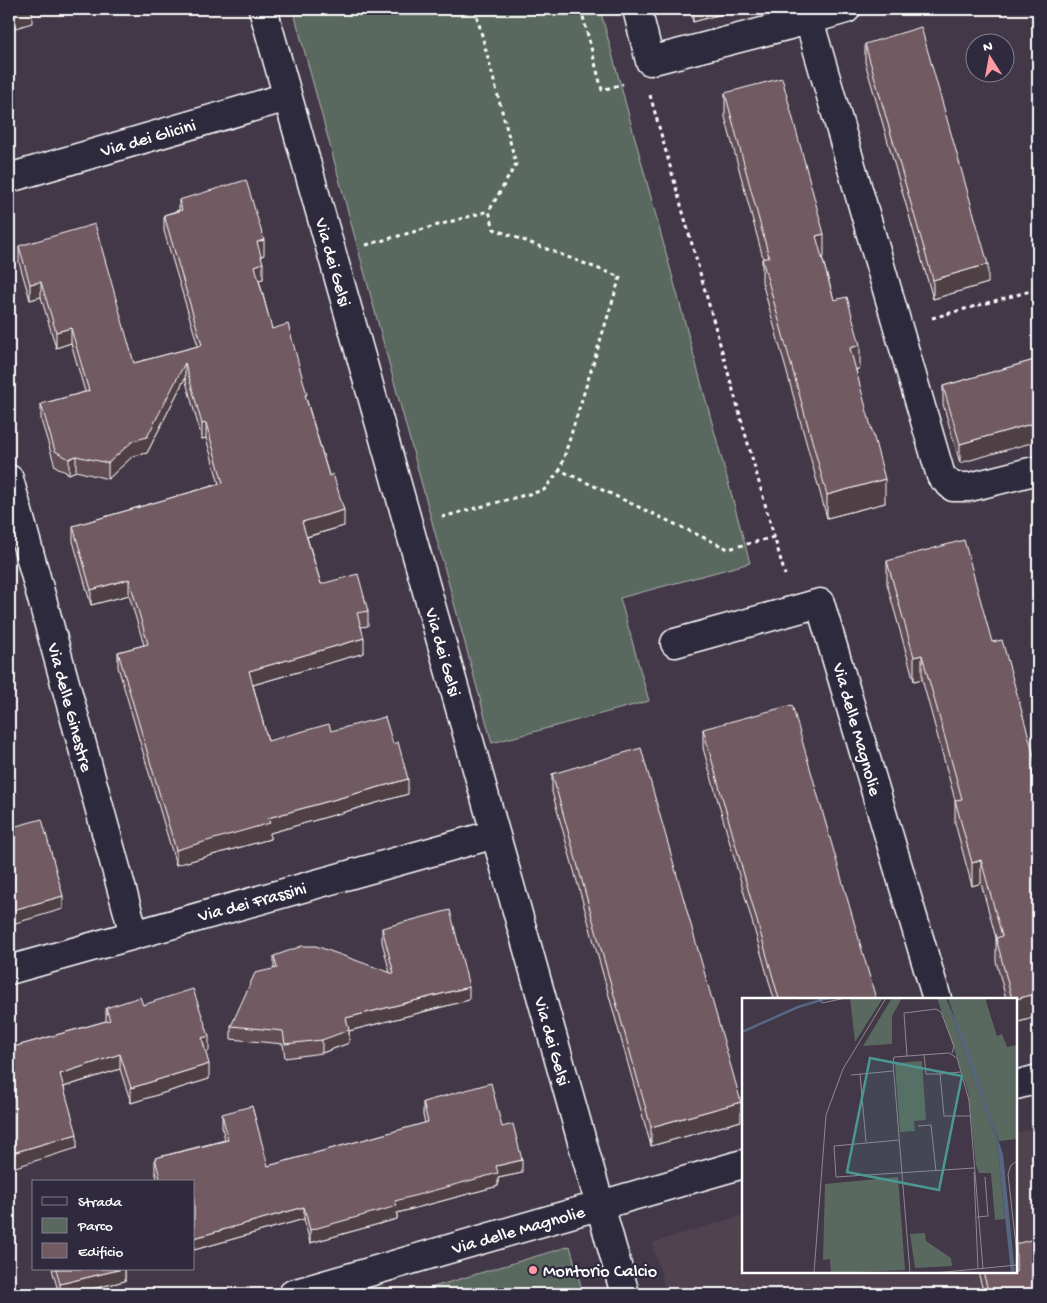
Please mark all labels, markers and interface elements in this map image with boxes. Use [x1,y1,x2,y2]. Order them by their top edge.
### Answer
north arrow [964,32,1014,82]
text: N [982,38,994,57]
street label: Via dei Glicini [98,116,199,163]
street label: Via dei Gelsi [309,215,354,310]
street label: Via dei Gelsi [419,605,464,700]
street label: Via delle Ginestre [41,640,96,775]
street label: Via delle Magnolie [826,660,885,799]
street label: Via dei Frassini [195,879,309,928]
street label: Via dei Gelsi [528,994,573,1089]
inset map [742,998,1017,1273]
legend [32,1180,195,1270]
text: Strada [78,1194,123,1212]
street label: Via delle Magnolie [449,1202,588,1261]
text: Parco [77,1218,113,1236]
text: Edificio [78,1244,124,1262]
place label: Montorio Calcio [543,1262,657,1283]
marker: Montorio Calcio [527,1264,539,1276]

